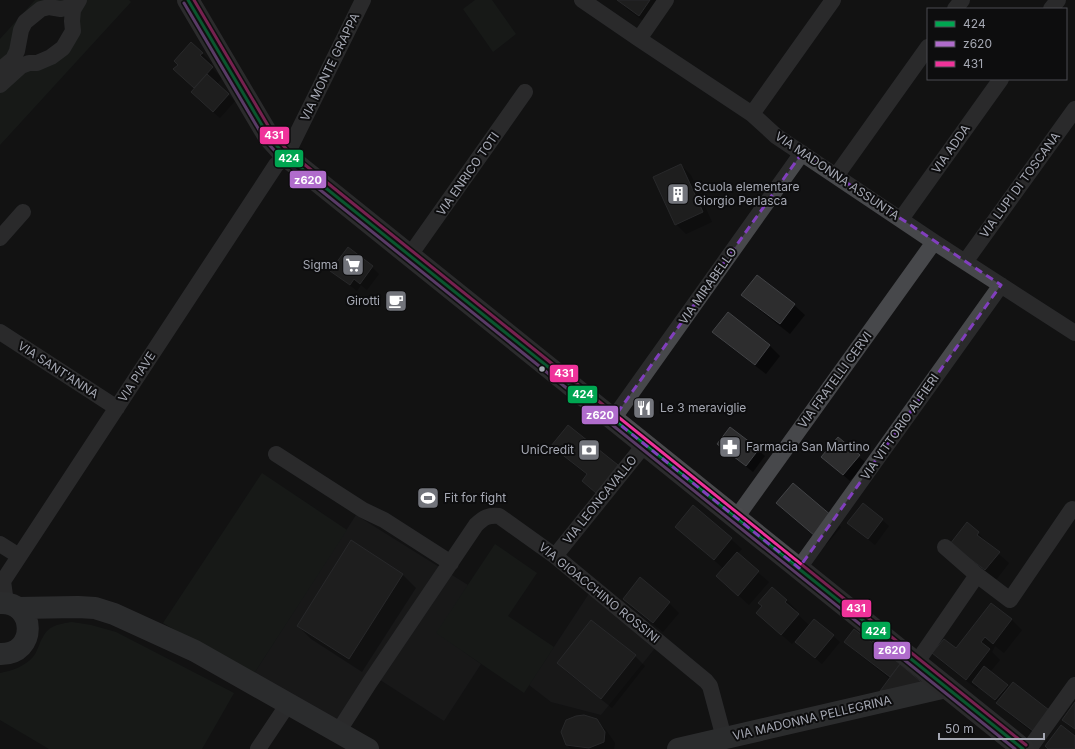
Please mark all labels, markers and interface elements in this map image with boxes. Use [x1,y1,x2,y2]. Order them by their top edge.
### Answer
legend [927,8,1067,80]
street label: VIA MONTE GRAPPA [297,10,362,123]
text: 424 [963,16,986,31]
text: z620 [963,36,992,51]
text: 431 [963,56,983,71]
street label: VIA ADDA [928,121,973,176]
line badge: 431 [259,126,290,145]
text: 431 [264,128,284,142]
street label: VIA MADONNA ASSUNTA [772,128,902,223]
street label: VIA ENRICO TOTI [433,129,502,219]
street label: VIA LUPI DI TOSCANA [976,129,1063,240]
line badge: 424 [274,149,304,168]
text: 424 [278,151,300,165]
line badge: z620 [289,170,327,189]
text: z620 [294,173,322,187]
place label: Scuola elementare Giorgio Perlasca [694,179,799,208]
building icon: Scuola elementare Giorgio Perlasca [665,181,691,207]
street label: VIA MIRABELLO [675,244,740,327]
supermarket icon: Sigma [340,252,366,278]
place label: Sigma [303,257,338,272]
cafe icon: Girotti [383,288,409,314]
place label: Girotti [346,293,380,308]
street label: VIA FRATELLI CERVI [795,329,875,431]
street label: VIA SANT'ANNA [15,338,101,401]
street label: VIA PIAVE [115,349,158,405]
unlabelled marker [537,364,547,374]
line badge: 431 [549,364,579,383]
text: 431 [554,366,574,380]
street label: VIA VITTORIO ALFIERI [857,371,942,483]
line badge: 424 [567,385,598,404]
text: 424 [572,387,594,401]
restaurant icon: Le 3 meraviglie [631,395,657,421]
place label: Le 3 meraviglie [660,400,746,415]
line badge: z620 [581,405,619,425]
text: z620 [586,408,614,422]
pharmacy icon: Farmacia San Martino [717,434,743,460]
bank icon: UniCredit [576,437,602,463]
place label: Farmacia San Martino [746,439,870,454]
place label: UniCredit [521,442,574,457]
street label: VIA LEONCAVALLO [559,452,640,547]
sports icon: Fit for fight [415,485,441,511]
place label: Fit for fight [444,490,506,505]
street label: VIA GIOACCHINO ROSSINI [536,539,663,646]
line badge: 431 [841,599,872,618]
text: 431 [846,601,866,615]
line badge: 424 [861,621,891,640]
text: 424 [865,624,887,638]
line badge: z620 [873,641,911,660]
text: z620 [878,643,906,657]
street label: VIA MADONNA PELLEGRINA [731,692,893,743]
scale bar [939,715,1044,741]
text: 50 m [945,721,974,736]

